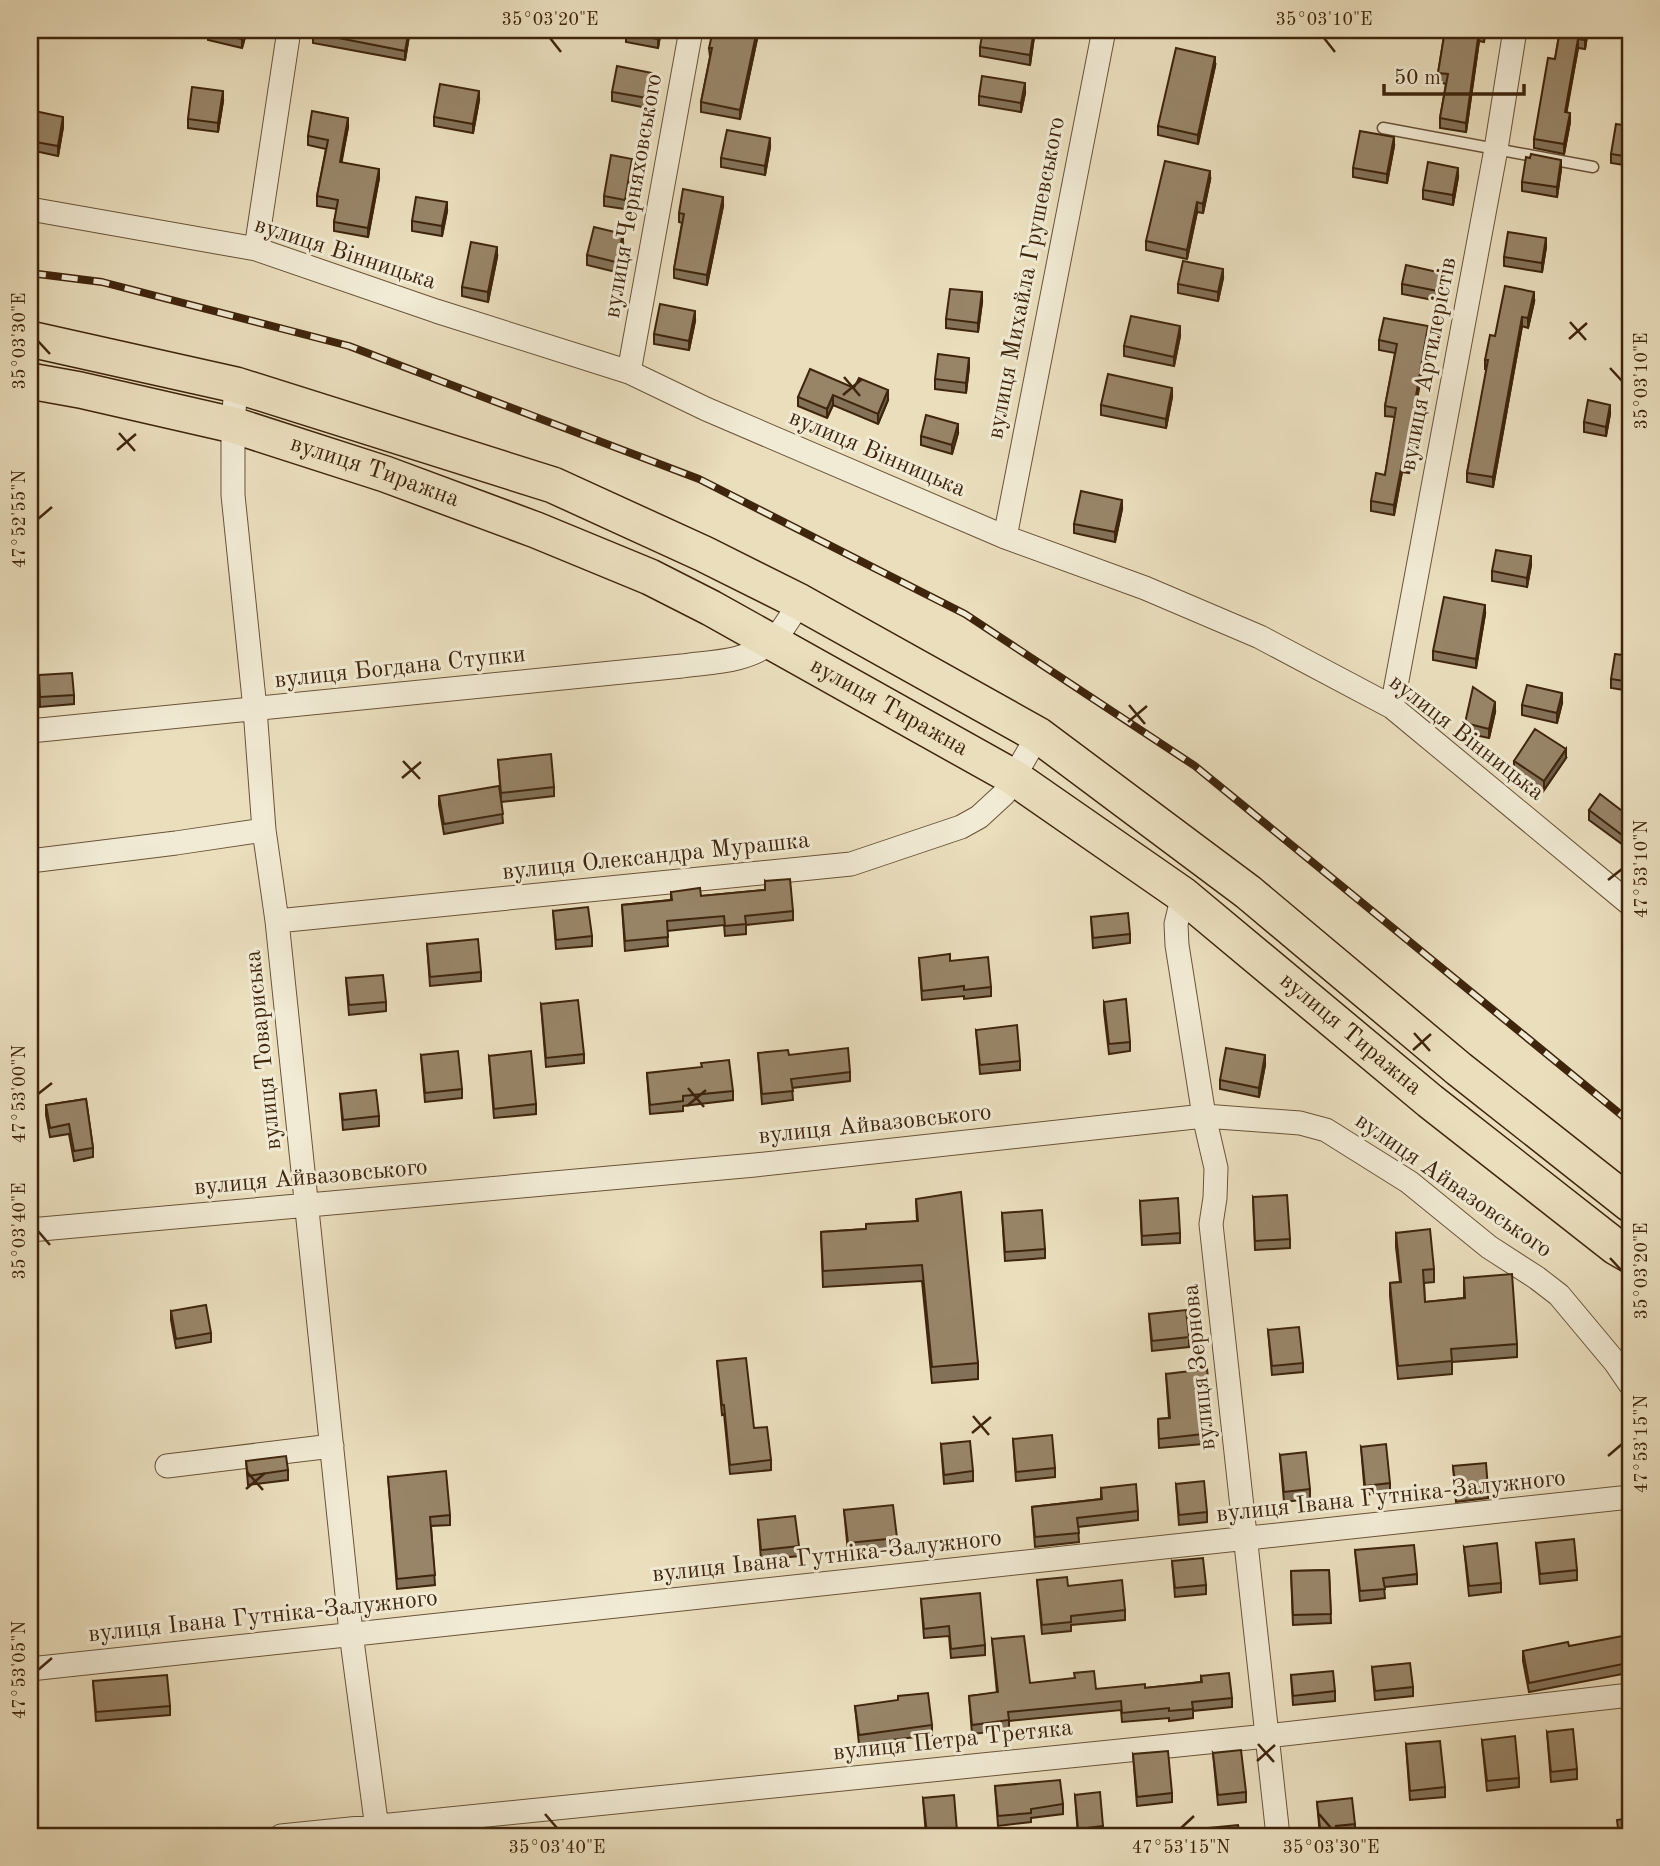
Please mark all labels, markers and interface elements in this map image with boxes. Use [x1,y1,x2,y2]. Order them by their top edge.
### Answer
text: 35°03'20"E [502,11,598,29]
text: 35°03'10"E [1276,11,1372,29]
scale bar [1384,52,1524,96]
text: 50 m [1394,68,1441,89]
street label: вулиця Черняховського [601,72,667,320]
street label: вулиця Михайла Грушевського [984,115,1070,441]
street label: вулиця Вінницька [251,213,439,295]
street label: вулиця Артилерістів [1397,255,1461,473]
text: 35°03'30"E [11,293,29,389]
text: 35°03'10"E [1633,333,1651,429]
street label: вулиця Вінницька [785,406,969,502]
street label: вулиця Тиражна [287,432,462,512]
text: 47°52'55"N [11,470,29,568]
street label: вулиця Богдана Ступки [273,643,527,693]
street label: вулиця Тиражна [806,654,972,761]
street label: вулиця Вінницька [1384,670,1548,806]
text: 47°53'10"N [1633,820,1651,918]
street label: вулиця Олександра Мурашка [501,829,811,885]
street label: вулиця Товариська [242,949,286,1151]
street label: вулиця Тиражна [1275,969,1426,1100]
text: 47°53'00"N [11,1045,29,1143]
street label: вулиця Айвазовського [757,1101,993,1149]
street label: вулиця Айвазовського [1350,1109,1556,1263]
street label: вулиця Айвазовського [193,1156,429,1200]
text: 35°03'40"E [11,1183,29,1279]
text: 35°03'20"E [1633,1223,1651,1319]
street label: вулиця Зернова [1179,1282,1221,1451]
text: 47°53'15"N [1633,1395,1651,1493]
street label: вулиця Івана Гутніка-Залужного [1215,1467,1567,1527]
street label: вулиця Івана Гутніка-Залужного [651,1527,1003,1587]
street label: вулиця Івана Гутніка-Залужного [87,1587,439,1647]
text: 47°53'05"N [11,1621,29,1719]
street label: вулиця Петра Третяка [832,1716,1074,1766]
text: 35°03'40"E [509,1839,605,1857]
text: 47°53'15"N [1132,1839,1230,1857]
text: 35°03'30"E [1283,1839,1379,1857]

